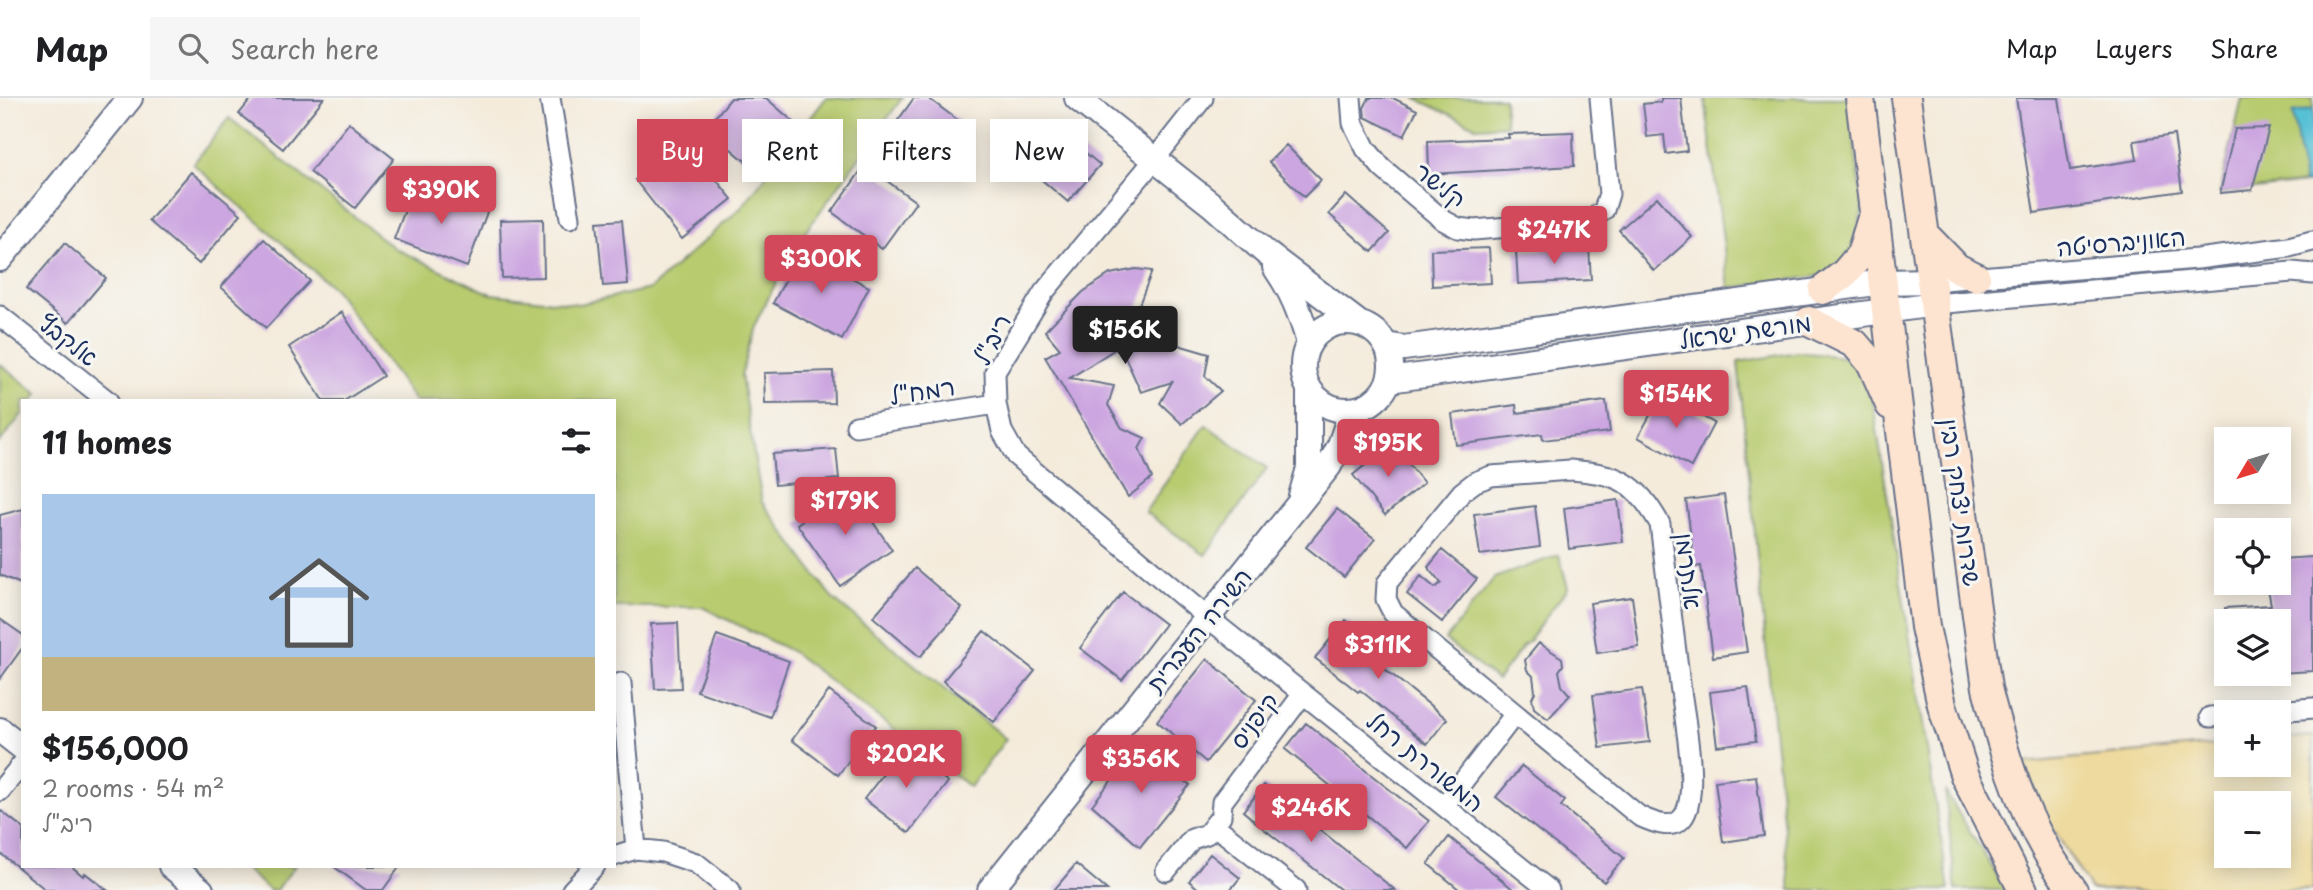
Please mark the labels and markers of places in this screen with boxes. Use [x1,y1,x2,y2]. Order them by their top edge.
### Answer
pin: $390K [392,166,490,226]
pin: $247K [1505,206,1603,266]
pin: $300K [772,236,870,295]
pin: $156K [1076,306,1174,366]
pin: $154K [1627,370,1725,430]
pin: $195K [1339,420,1437,479]
pin: $179K [796,478,894,537]
pin: $311K [1329,622,1427,681]
pin: $202K [857,730,955,790]
pin: $356K [1092,736,1190,795]
pin: $246K [1262,784,1360,844]

